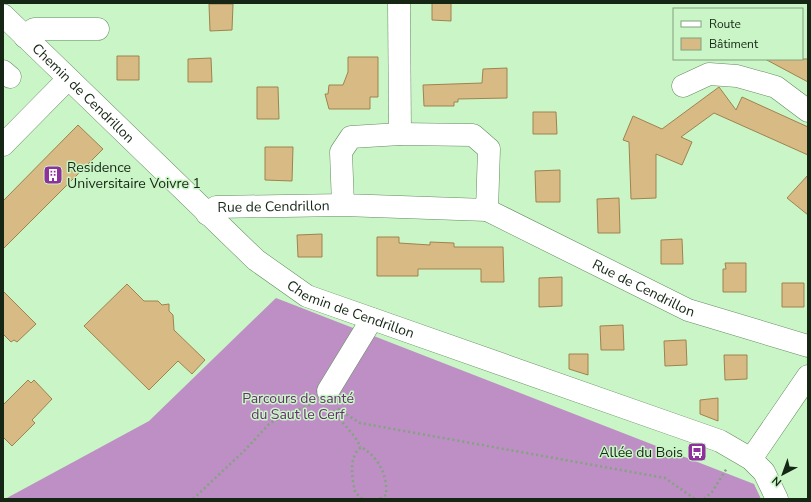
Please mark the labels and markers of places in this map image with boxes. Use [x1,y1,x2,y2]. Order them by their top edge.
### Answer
place label: Residence Universitaire Voivre 1 [67,158,201,193]
building icon: Residence Universitaire Voivre 1 [42,164,64,186]
bus stop icon: Allée du Bois [686,441,708,463]
place label: Allée du Bois [599,443,683,462]

